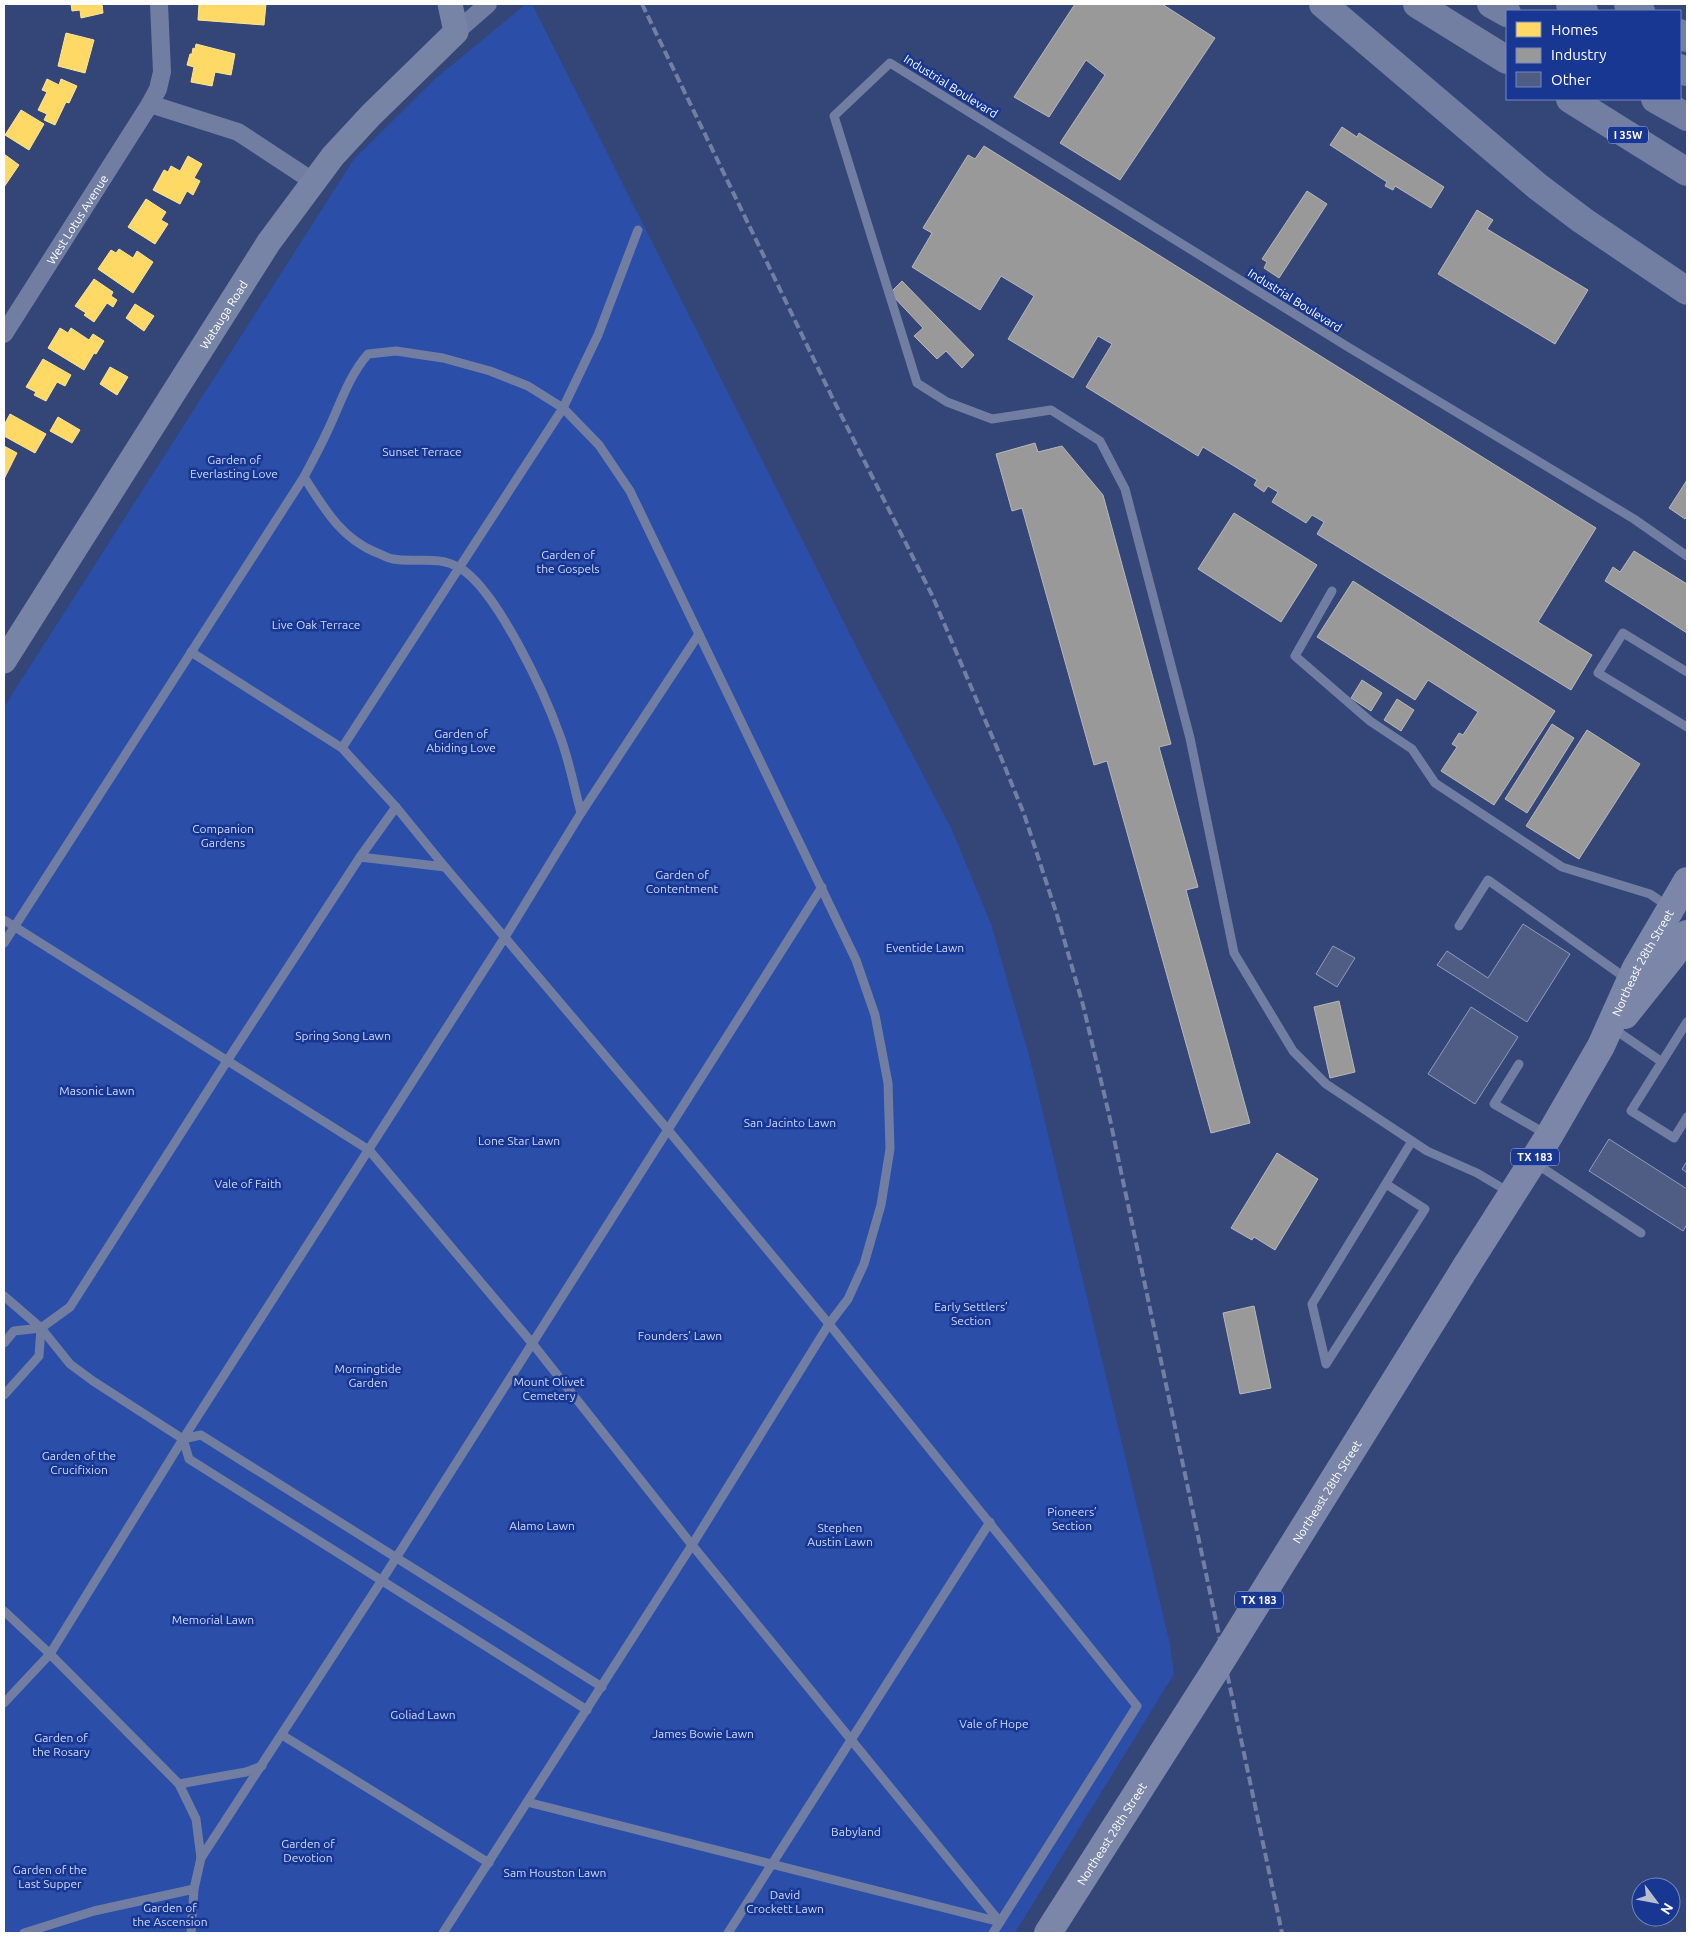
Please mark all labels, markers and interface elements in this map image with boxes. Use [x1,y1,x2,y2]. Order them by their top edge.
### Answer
legend [1506,10,1681,100]
text: Homes [1551,21,1598,38]
text: Industry [1551,46,1606,63]
street label: Industrial Boulevard [902,52,1000,120]
text: Other [1551,71,1591,88]
road number: I 35W [1608,126,1648,144]
street label: West Lotus Avenue [44,172,110,266]
street label: Industrial Boulevard [1246,266,1344,334]
street label: Watauga Road [197,278,250,351]
park label: Sunset Terrace [382,445,462,458]
park label: Garden of Everlasting Love [190,453,278,480]
park label: Garden of the Gospels [536,548,600,575]
park label: Live Oak Terrace [272,618,360,631]
park label: Garden of Abiding Love [426,727,496,754]
park label: Companion Gardens [192,822,254,849]
park label: Garden of Contentment [646,868,719,895]
street label: Northeast 28th Street [1609,907,1676,1018]
park label: Eventide Lawn [886,941,964,954]
park label: Spring Song Lawn [295,1029,391,1042]
park label: Masonic Lawn [59,1084,135,1097]
park label: San Jacinto Lawn [744,1116,836,1129]
park label: Lone Star Lawn [478,1134,560,1147]
road number: TX 183 [1511,1148,1559,1166]
park label: Vale of Faith [215,1177,281,1190]
park label: Early Settlers’ Section [934,1300,1008,1327]
park label: Founders’ Lawn [638,1329,722,1342]
park label: Morningtide Garden [335,1362,401,1389]
park label: Mount Olivet Cemetery [513,1375,585,1402]
street label: Northeast 28th Street [1290,1437,1363,1545]
park label: Garden of the Crucifixion [42,1449,116,1476]
park label: Pioneers’ Section [1047,1505,1097,1532]
park label: Alamo Lawn [509,1519,575,1532]
park label: Stephen Austin Lawn [807,1521,873,1548]
road number: TX 183 [1235,1592,1283,1608]
park label: Memorial Lawn [172,1613,254,1626]
park label: Goliad Lawn [390,1708,456,1721]
park label: Vale of Hope [959,1717,1029,1730]
park label: James Bowie Lawn [652,1727,754,1740]
park label: Garden of the Rosary [32,1731,90,1758]
street label: Northeast 28th Street [1074,1780,1149,1887]
park label: Babyland [831,1825,881,1838]
park label: Garden of Devotion [281,1837,335,1864]
park label: Garden of the Last Supper [13,1863,87,1890]
park label: Sam Houston Lawn [504,1866,606,1879]
north arrow [1631,1877,1681,1927]
park label: David Crockett Lawn [746,1888,824,1915]
text: N [1657,1900,1677,1918]
park label: Garden of the Ascension [132,1901,208,1928]

